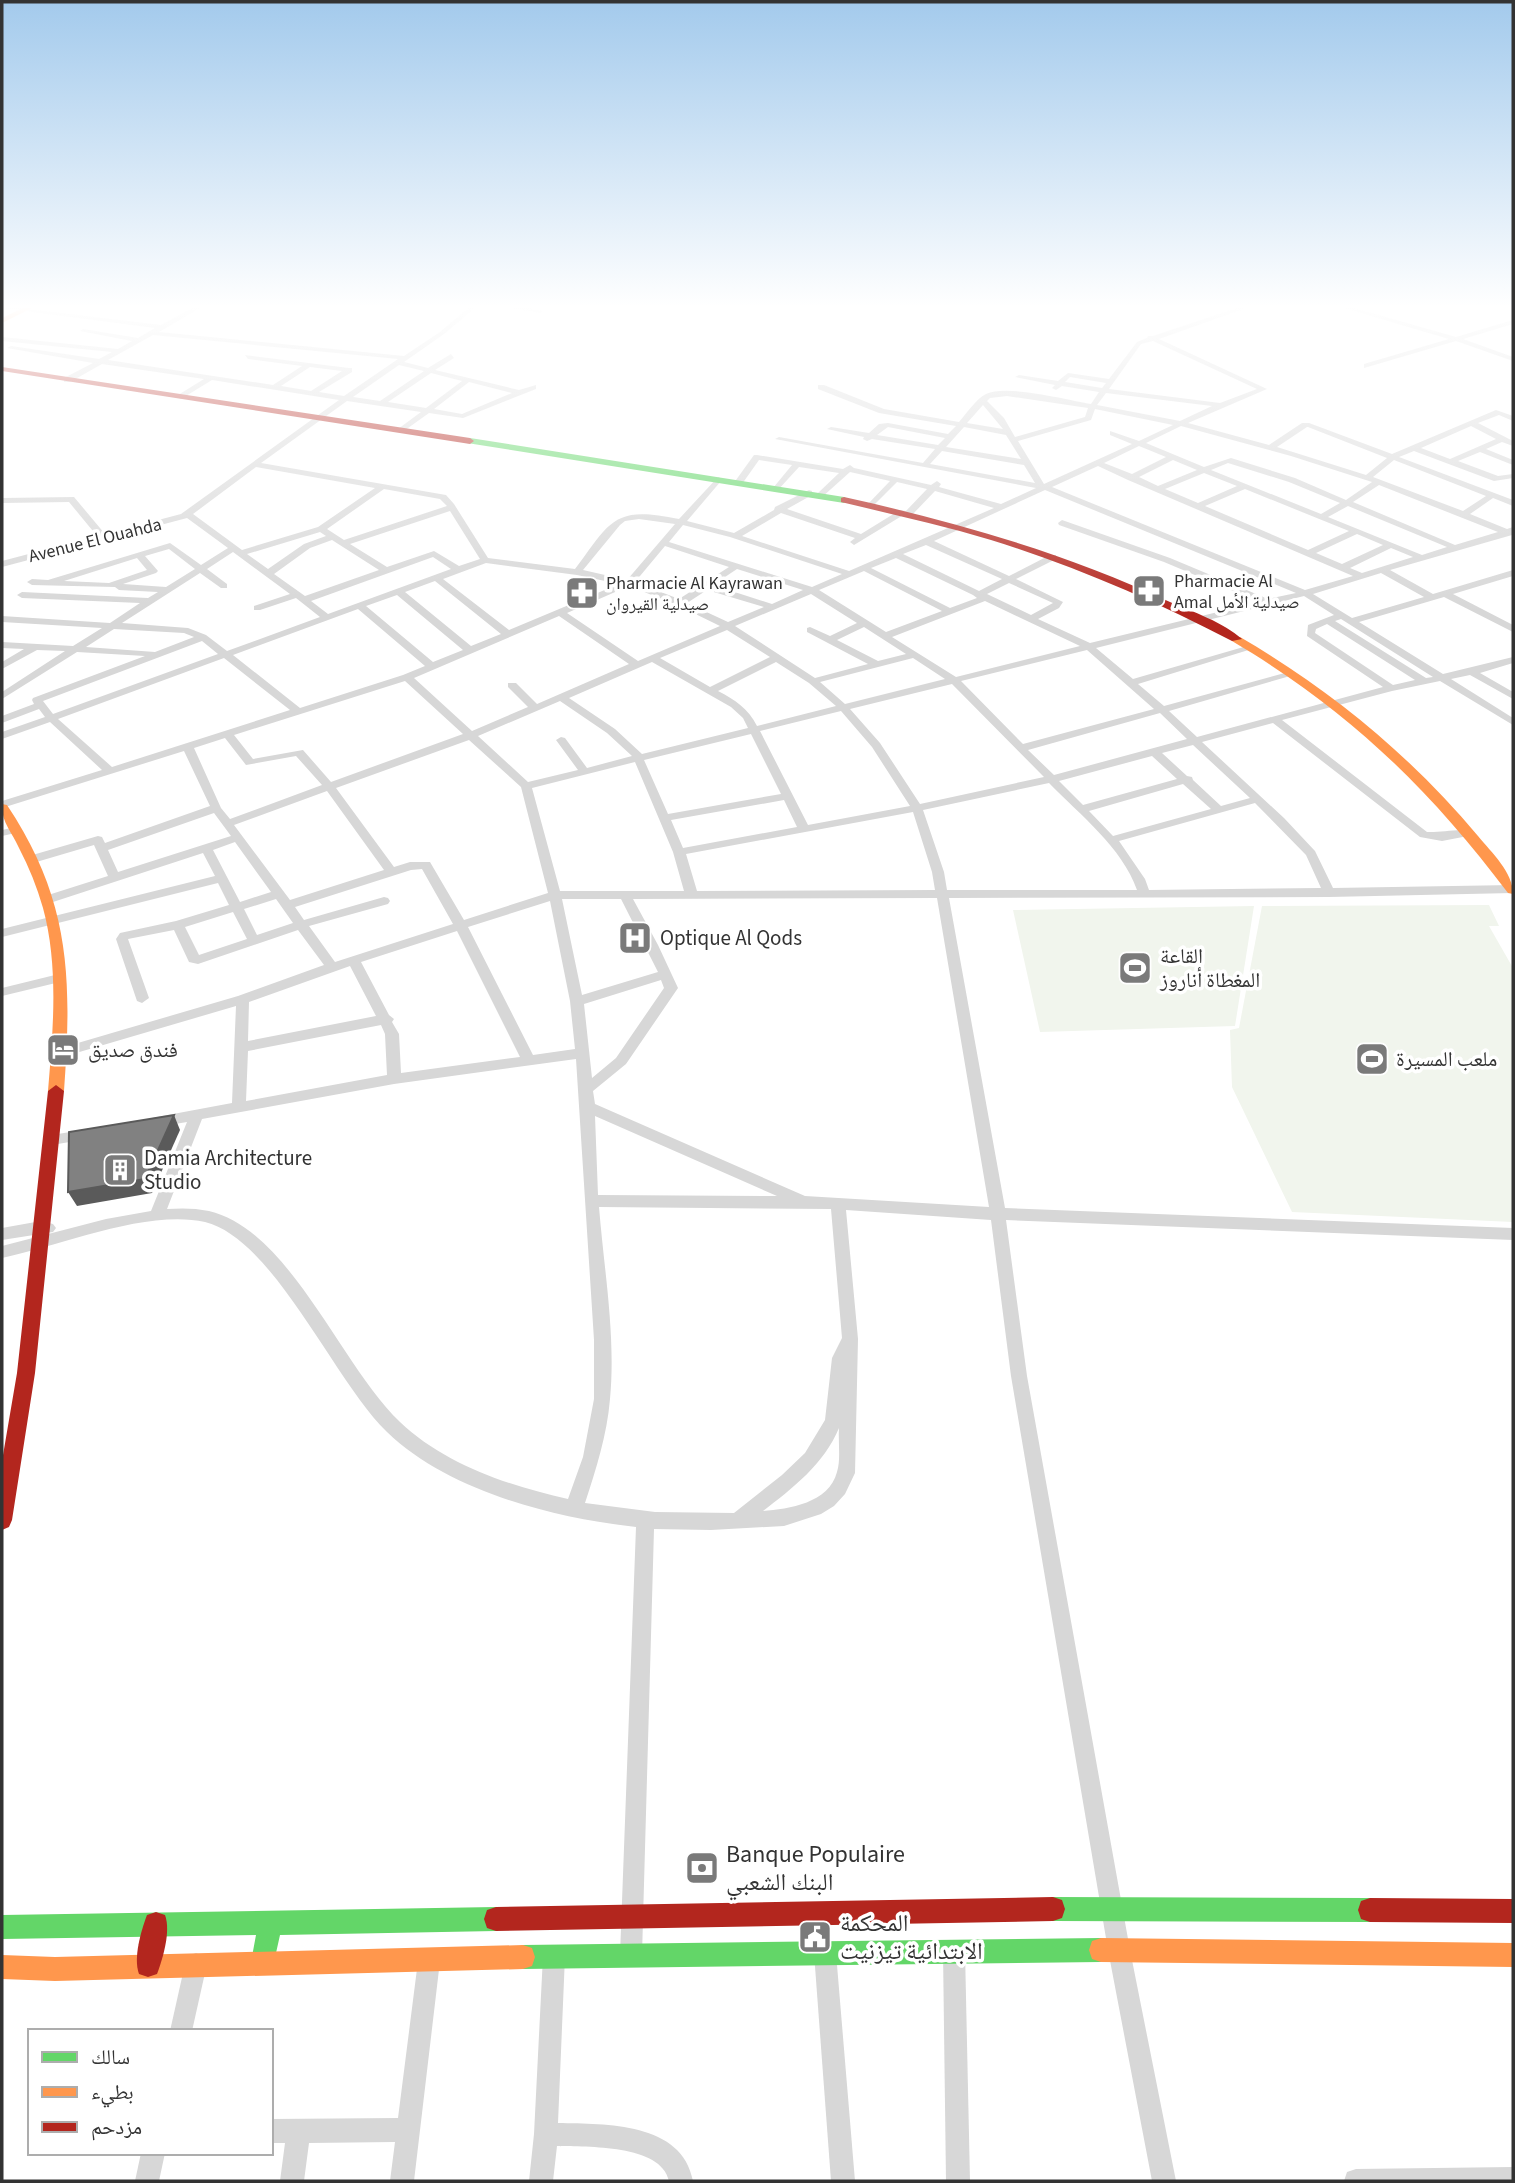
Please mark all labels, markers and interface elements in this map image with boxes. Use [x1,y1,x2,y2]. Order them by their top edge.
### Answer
street label: Avenue El Ouahda [26,512,164,569]
place label: Pharmacie Al Amal صيدلية الأمل [1174,569,1300,615]
place label: Pharmacie Al Kayrawan صيدلية القيروان [606,571,783,617]
pharmacy icon: Pharmacie Al Amal صيدلية الأمل [1130,572,1168,610]
pharmacy icon: Pharmacie Al Kayrawan صيدلية القيروان [563,574,601,612]
hospital icon: Optique Al Qods [616,919,654,957]
place label: Optique Al Qods [660,923,802,953]
place label: القاعة المغطاة أناروز [1159,941,1260,995]
sports icon: القاعة المغطاة أناروز [1116,949,1154,987]
hotel icon: فندق صديق [44,1031,82,1069]
place label: فندق صديق [88,1035,178,1065]
sports icon: ملعب المسيرة [1353,1040,1391,1078]
place label: ملعب المسيرة [1396,1044,1497,1074]
place label: Damia Architecture Studio [144,1143,312,1197]
building icon: Damia Architecture Studio [101,1151,139,1189]
place label: Banque Populaire البنك الشعبي [726,1837,905,1901]
bank icon: Banque Populaire البنك الشعبي [683,1849,721,1887]
place label: المحكمة الابتدائية تيزنيت [840,1906,983,1969]
public building icon: المحكمة الابتدائية تيزنيت [796,1918,834,1956]
legend [28,2029,273,2155]
text: سالك [91,2042,130,2072]
text: بطيء [91,2077,134,2108]
text: مزدحم [91,2112,142,2142]

